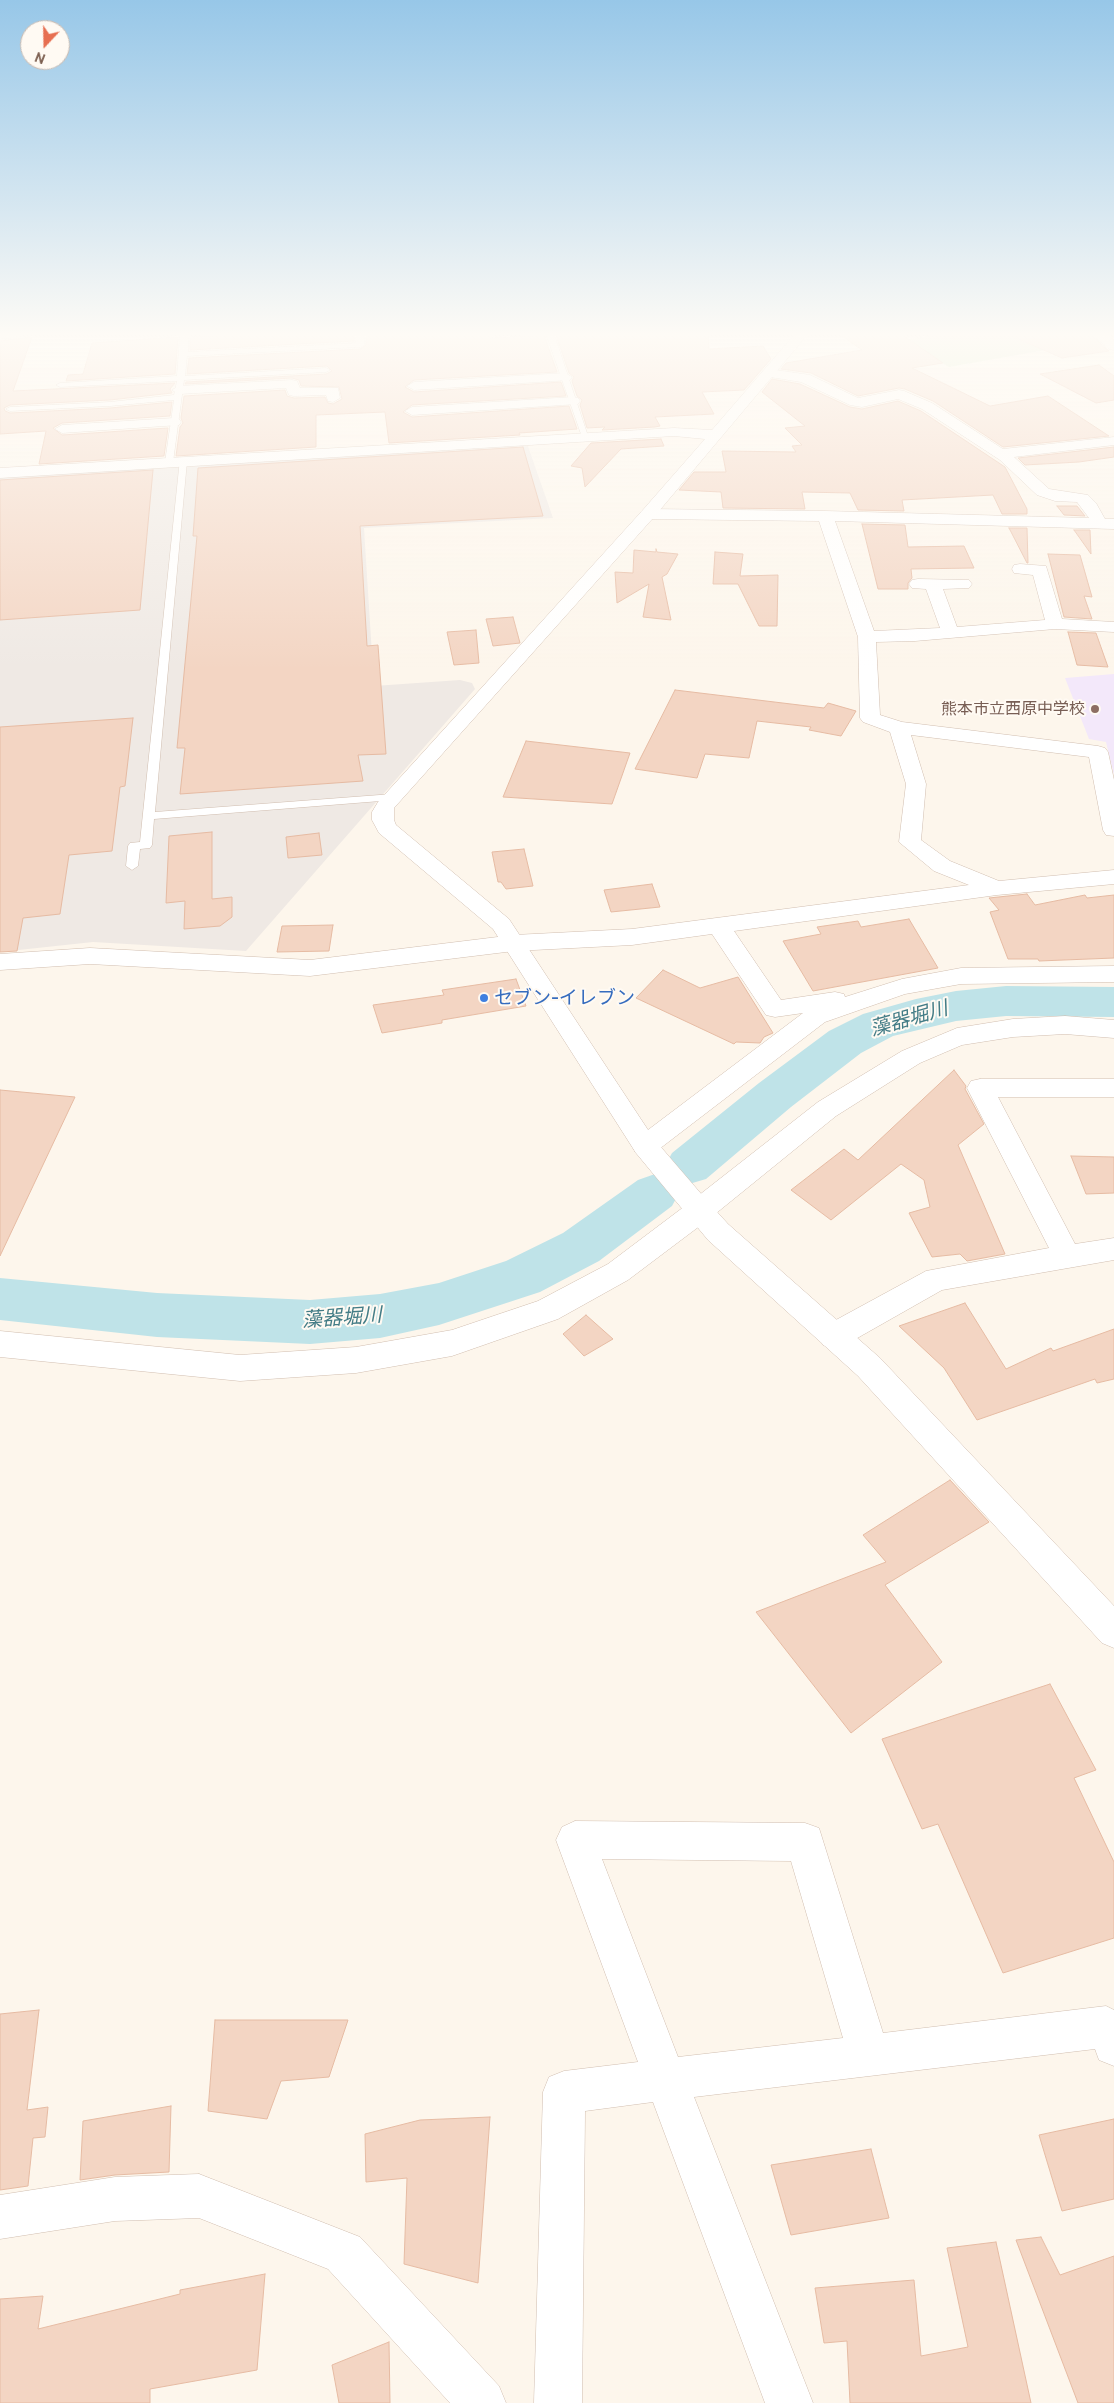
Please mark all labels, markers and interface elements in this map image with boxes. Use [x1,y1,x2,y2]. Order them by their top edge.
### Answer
north arrow [20,20,70,70]
text: N [32,48,48,68]
place label: 熊本市立西原中学校 [941,699,1085,719]
marker: 熊本市立西原中学校 [1089,703,1101,715]
place label: セブン-イレブン [494,987,635,1009]
marker: セブン-イレブン [478,992,490,1004]
water label: 藻器堀川 [867,996,951,1042]
water label: 藻器堀川 [301,1303,383,1333]

